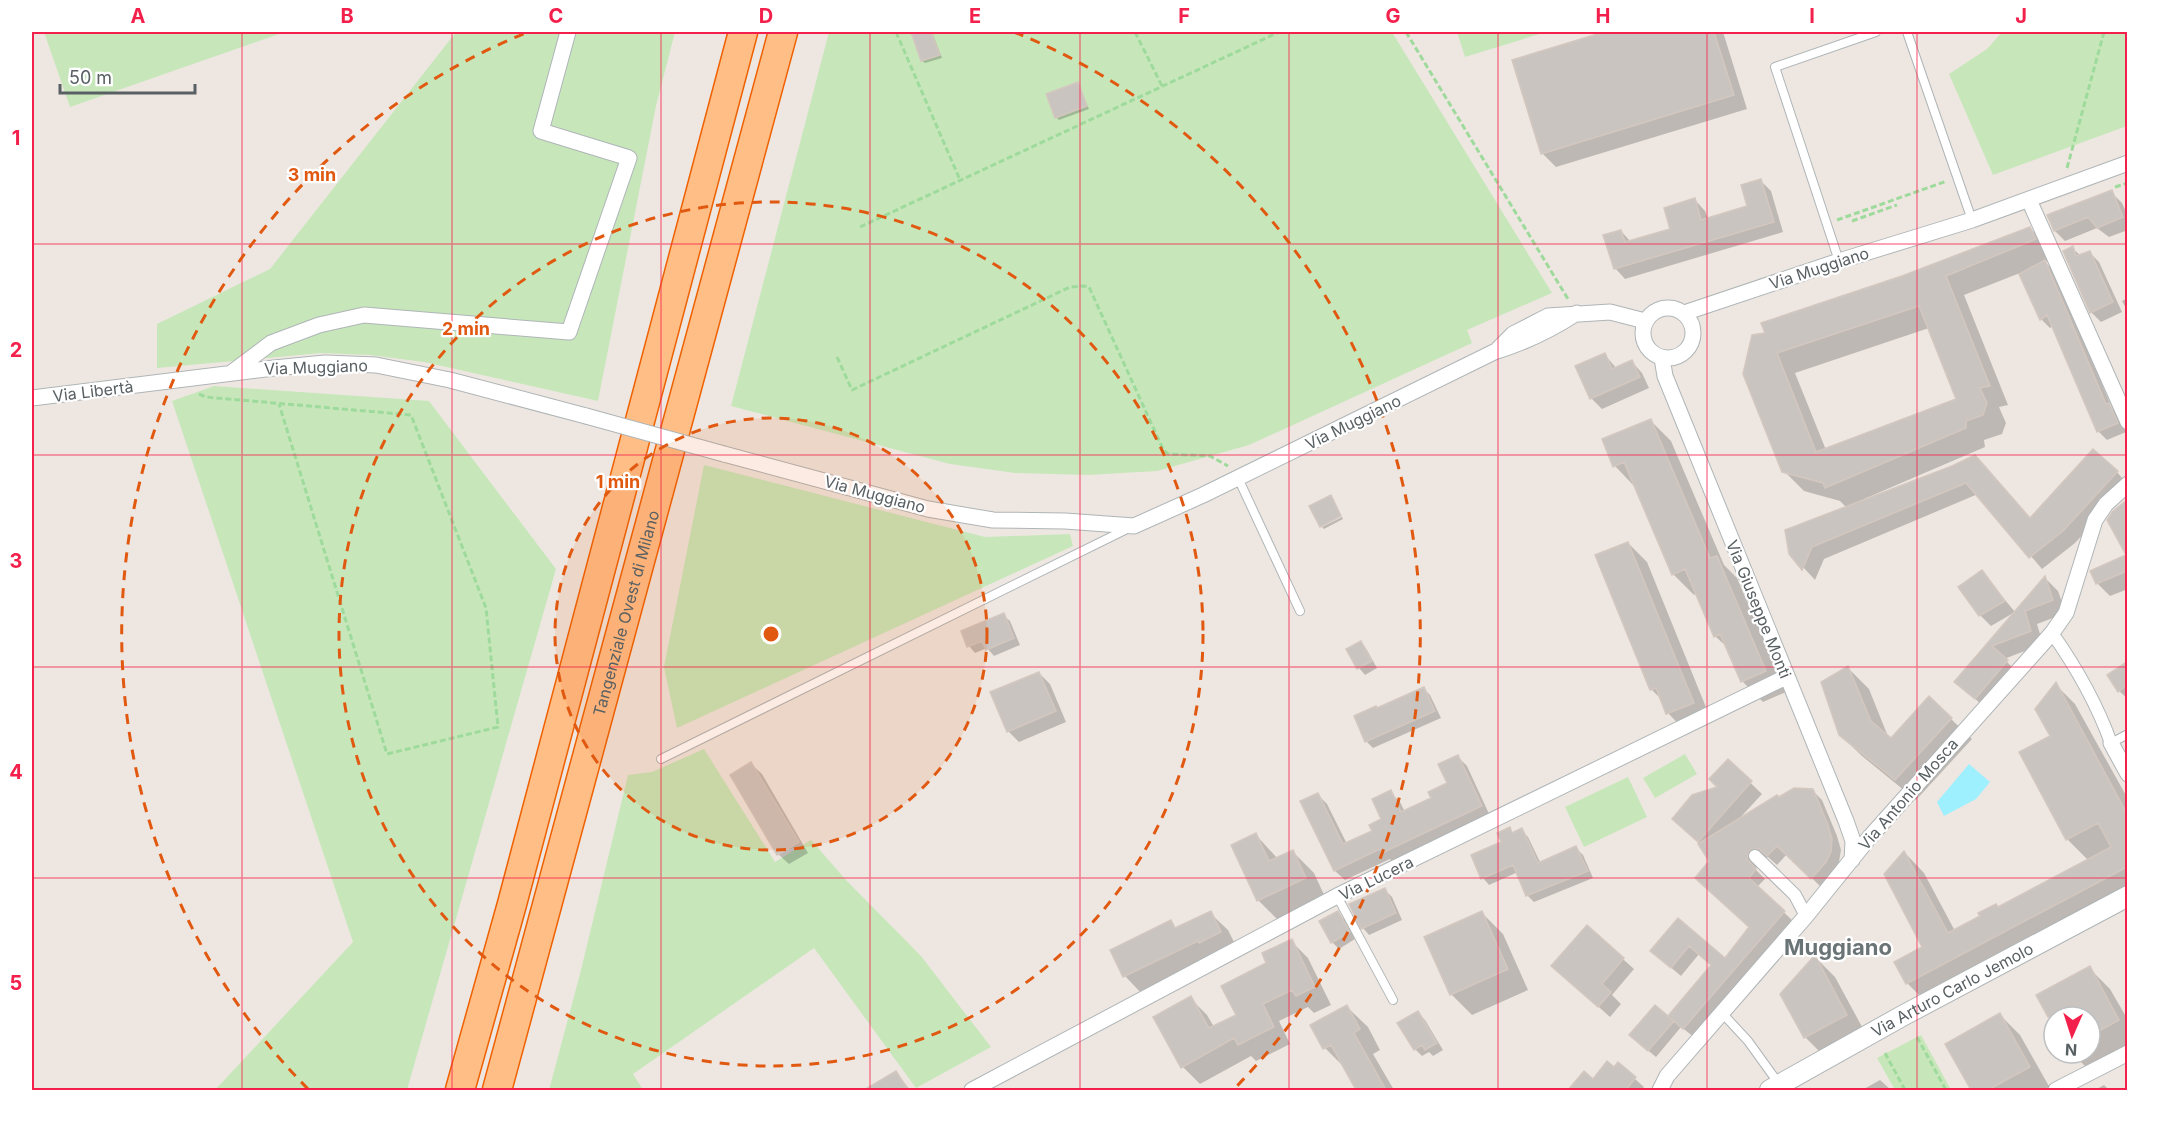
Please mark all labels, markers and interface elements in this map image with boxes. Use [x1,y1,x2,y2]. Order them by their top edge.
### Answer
text: A [131,4,146,28]
text: B [340,4,354,28]
text: C [549,4,563,28]
text: D [759,4,773,28]
text: E [969,4,981,28]
text: F [1178,4,1190,28]
text: G [1385,4,1401,28]
text: H [1596,4,1610,28]
text: I [1809,4,1815,28]
text: J [2015,4,2027,28]
scale bar [60,57,195,95]
text: 50 m [69,67,112,88]
text: 1 [12,126,20,150]
text: 3 min [288,164,336,185]
street label: Via Muggiano [1767,242,1871,294]
text: 2 min [442,318,490,339]
text: 2 [10,338,22,362]
street label: Via Muggiano [264,355,368,379]
street label: Via Libertà [52,376,134,406]
street label: Via Muggiano [1302,390,1404,454]
text: 1 min [596,471,640,492]
street label: Via Muggiano [822,471,928,517]
street label: Tangenziale Ovest di Milano [589,508,663,718]
street label: Via Giuseppe Monti [1722,537,1796,681]
text: 3 [10,549,22,573]
centre of rings [761,624,781,644]
street label: Via Antonio Mosca [1854,734,1962,854]
text: 4 [9,760,23,784]
street label: Via Lucera [1335,851,1417,905]
district label: Muggiano [1784,934,1892,960]
street label: Via Arturo Carlo Jemolo [1868,938,2037,1041]
text: 5 [10,971,22,995]
north arrow [2042,1005,2102,1065]
text: N [2065,1040,2078,1060]

